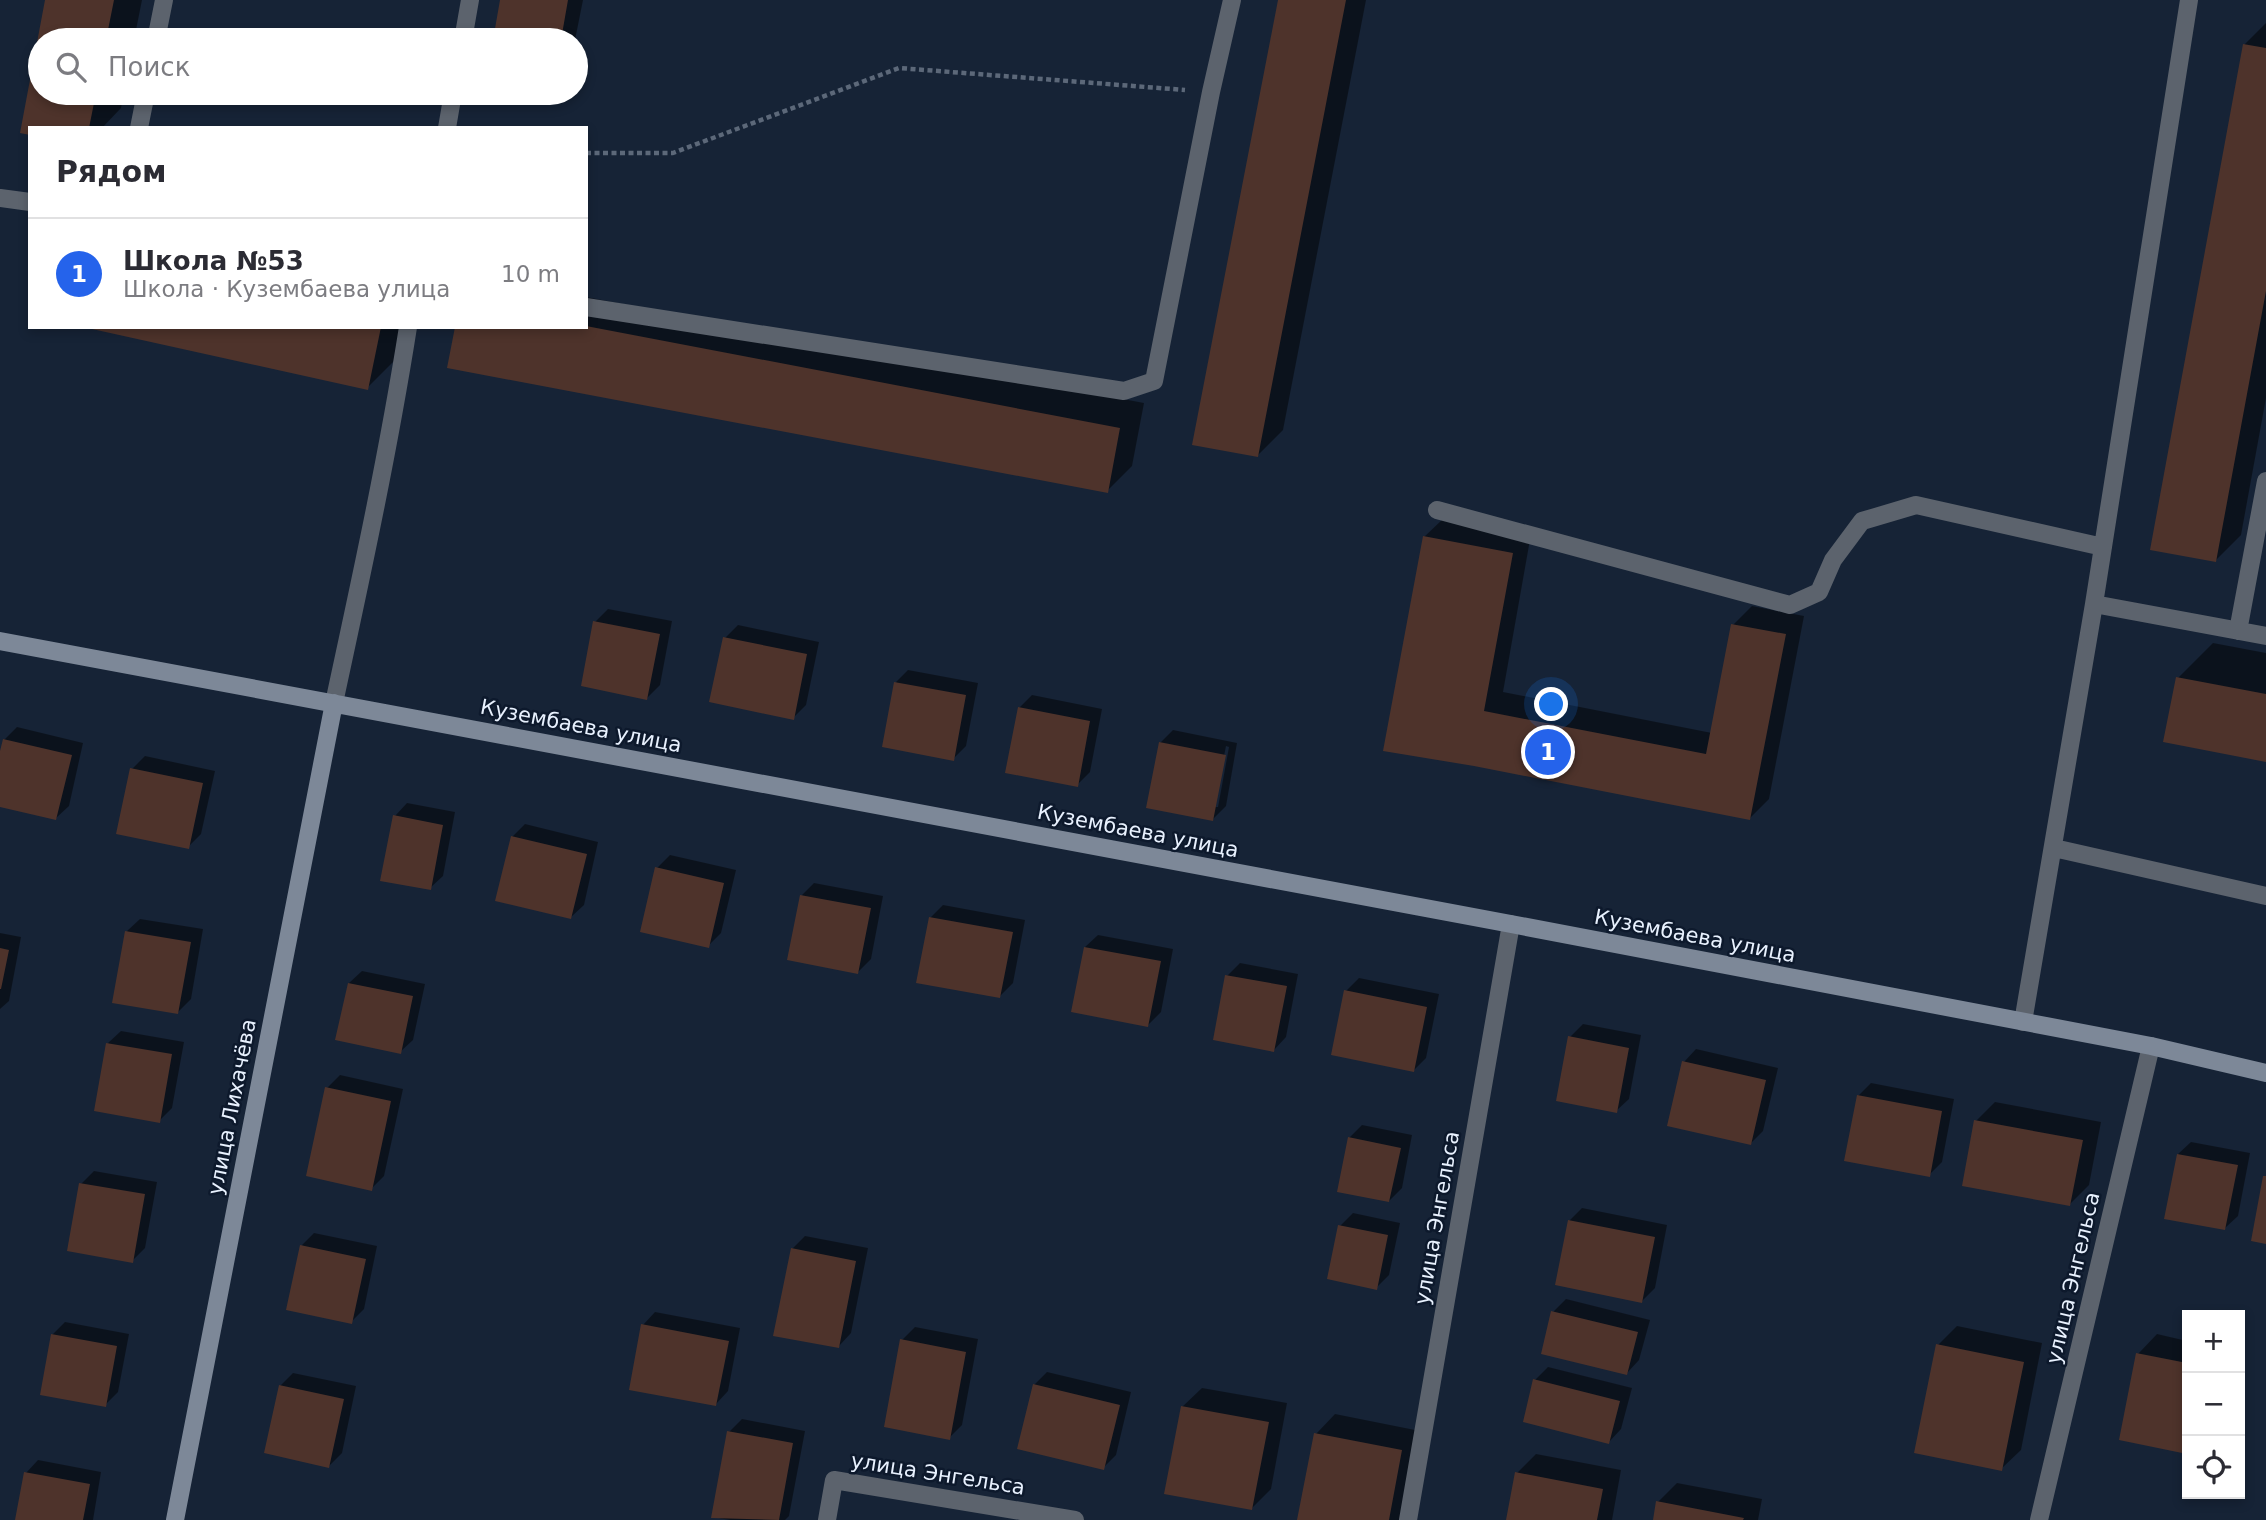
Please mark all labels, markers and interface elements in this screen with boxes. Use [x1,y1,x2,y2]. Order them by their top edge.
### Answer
search box [28,28,588,105]
icon: search [52,48,90,86]
text: Поиск [108,52,190,82]
text: Рядом [56,154,167,189]
text: Школа №53 [123,246,304,276]
text: 1 [71,261,87,287]
text: 10 m [501,261,560,287]
text: Школа · Кузембаева улица [123,276,450,302]
your location [1534,687,1568,721]
street label: Кузембаева улица [478,695,684,757]
pin: 1 [1525,726,1571,778]
street label: Кузембаева улица [1035,800,1241,862]
street label: Кузембаева улица [1592,905,1798,967]
street label: улица Лихачёва [203,1017,261,1197]
street label: улица Энгельса [1410,1129,1464,1307]
street label: улица Энгельса [2042,1190,2104,1366]
map controls [2182,1310,2245,1499]
button: + [2182,1310,2245,1373]
button: − [2182,1373,2245,1436]
button: locate [2182,1436,2245,1499]
street label: улица Энгельса [849,1448,1027,1500]

